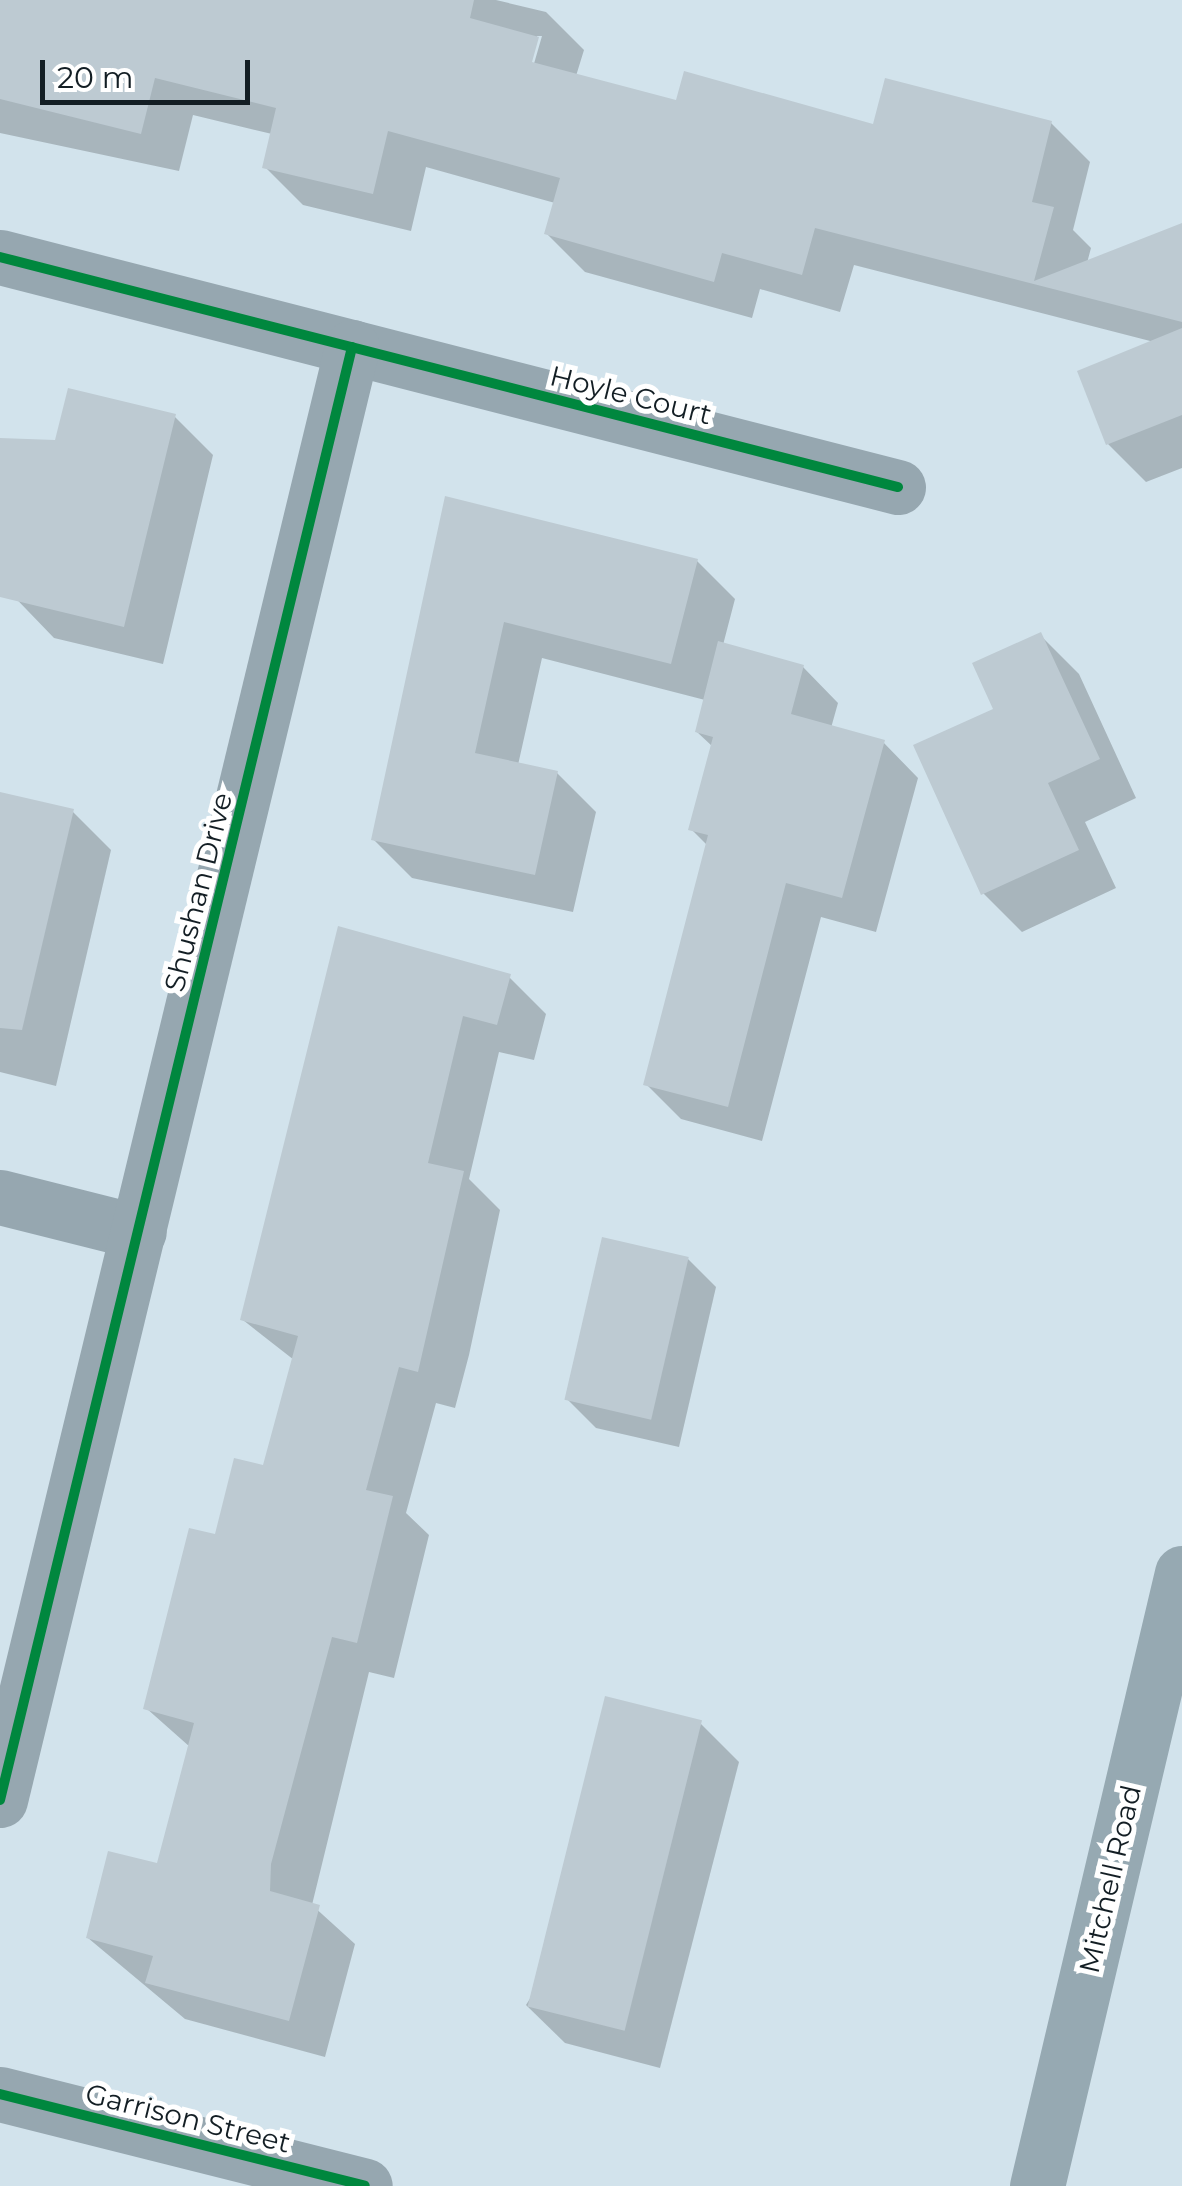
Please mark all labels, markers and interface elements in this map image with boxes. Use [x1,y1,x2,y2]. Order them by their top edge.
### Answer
scale bar [45,40,255,102]
text: 20 m [57,59,134,96]
street label: Hoyle Court [547,359,715,431]
street label: Shushan Drive [157,789,239,995]
street label: Mitchell Road [1072,1782,1148,1976]
street label: Garrison Street [82,2076,294,2160]

